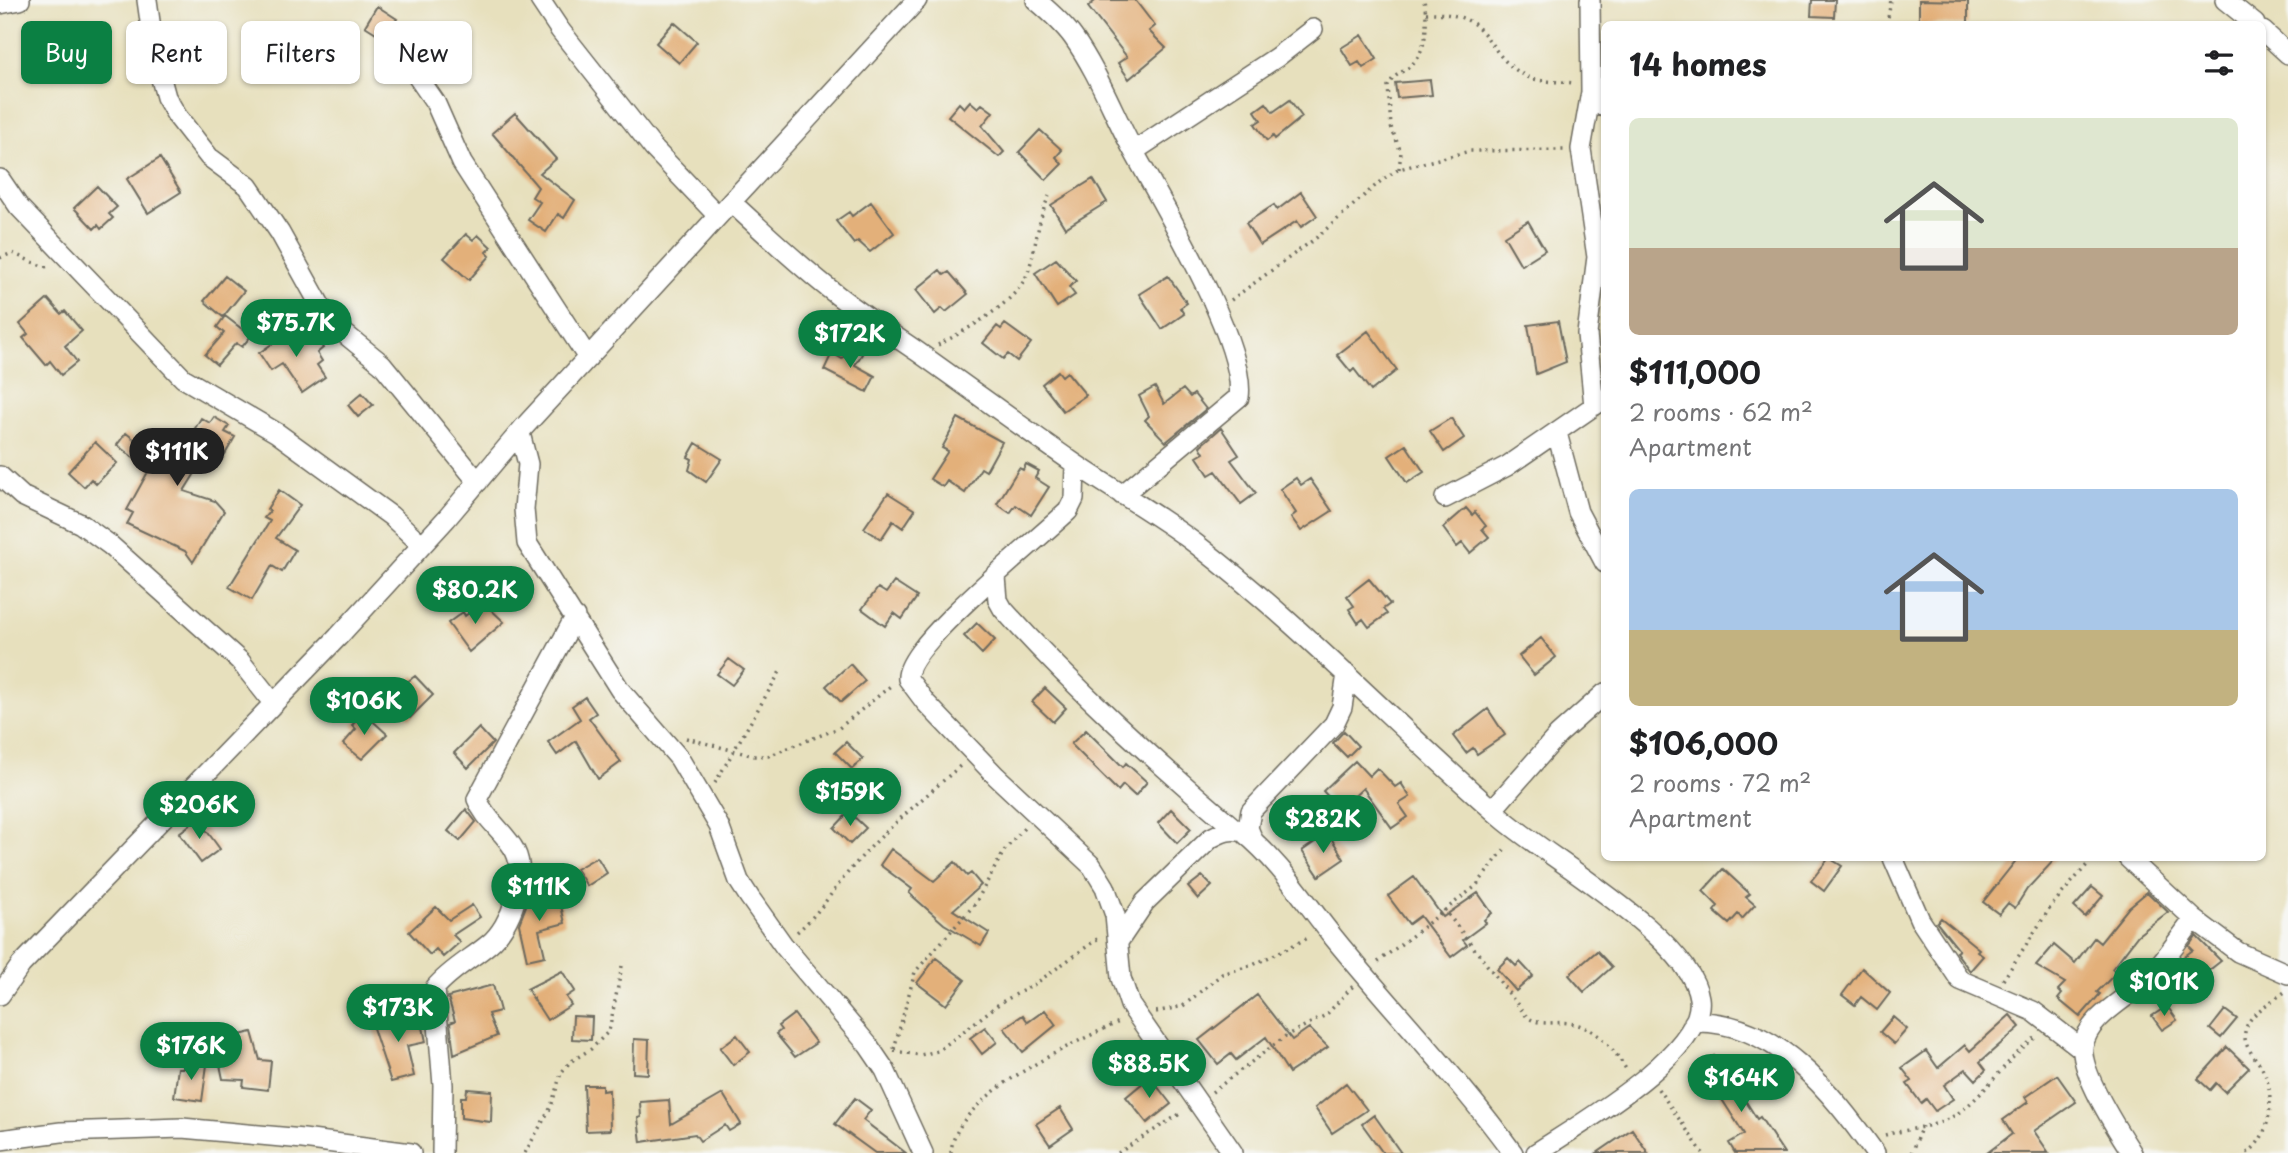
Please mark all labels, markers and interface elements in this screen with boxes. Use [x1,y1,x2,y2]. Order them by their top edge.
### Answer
chip: Buy [21,21,112,84]
chip: Rent [126,21,227,84]
chip: Filters [241,21,360,84]
chip: New [374,21,472,84]
text: 14 homes [1629,41,1767,86]
icon: filters [2200,44,2238,82]
icon: home [1871,163,1997,289]
pin: $75.7K [239,300,353,359]
text: $75.7K [257,304,335,339]
pin: $172K [801,310,899,370]
text: $172K [814,315,886,350]
text: $111,000 [1629,349,1761,394]
text: 2 rooms · 62 m² [1629,394,1813,429]
pin: $111K [128,428,226,488]
text: Apartment [1629,429,1752,464]
text: $111K [145,433,209,468]
icon: home [1871,534,1997,660]
pin: $80.2K [418,566,532,626]
text: $80.2K [432,571,518,606]
pin: $106K [315,678,413,737]
text: $106K [326,682,402,717]
text: $106,000 [1629,720,1778,765]
text: 2 rooms · 72 m² [1629,765,1811,800]
pin: $159K [801,768,899,828]
text: $159K [815,773,885,808]
pin: $206K [150,782,248,841]
text: $206K [159,786,239,821]
pin: $282K [1274,796,1372,855]
text: $282K [1285,800,1361,835]
text: Apartment [1629,800,1752,835]
pin: $111K [490,864,588,923]
text: $111K [507,868,571,903]
pin: $101K [2115,958,2213,1018]
text: $101K [2129,963,2199,998]
pin: $173K [349,984,447,1044]
text: $173K [362,989,434,1024]
pin: $176K [142,1023,240,1082]
text: $176K [156,1027,226,1062]
pin: $88.5K [1092,1040,1206,1100]
text: $88.5K [1108,1045,1190,1080]
pin: $164K [1692,1054,1790,1114]
text: $164K [1704,1059,1778,1094]

